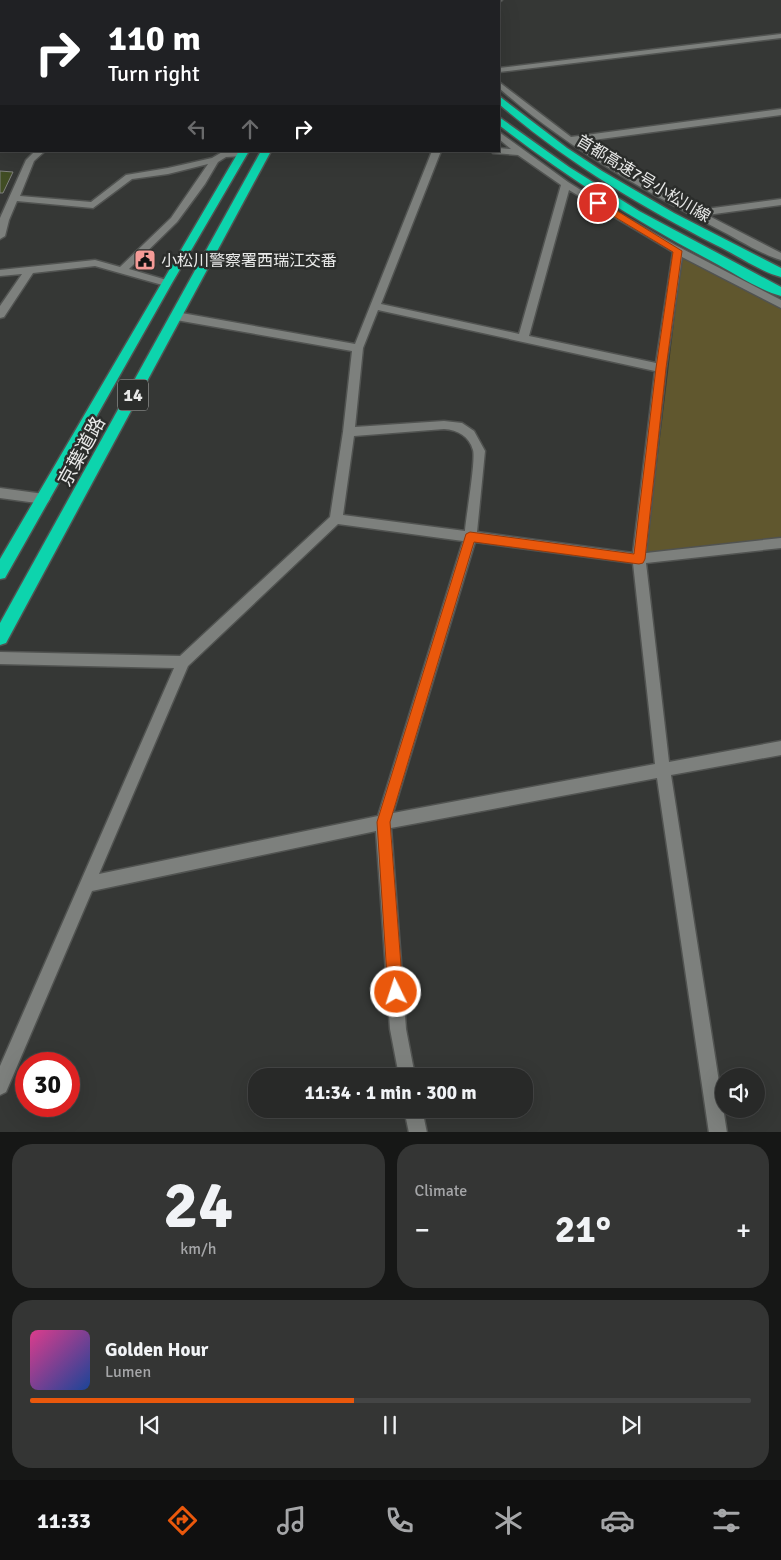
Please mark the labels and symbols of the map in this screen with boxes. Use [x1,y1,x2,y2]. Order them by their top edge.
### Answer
street label: 首都高速7号小松川線 [573,131,714,227]
pin [577,182,619,224]
public building icon: 小松川警察署西瑞江交番 [133,248,157,272]
place label: 小松川警察署西瑞江交番 [161,251,337,271]
road number: 14 [118,380,148,410]
street label: 京葉道路 [53,412,111,491]
position arrow [369,965,421,1017]
speed limit sign: 30 [15,1052,80,1117]

